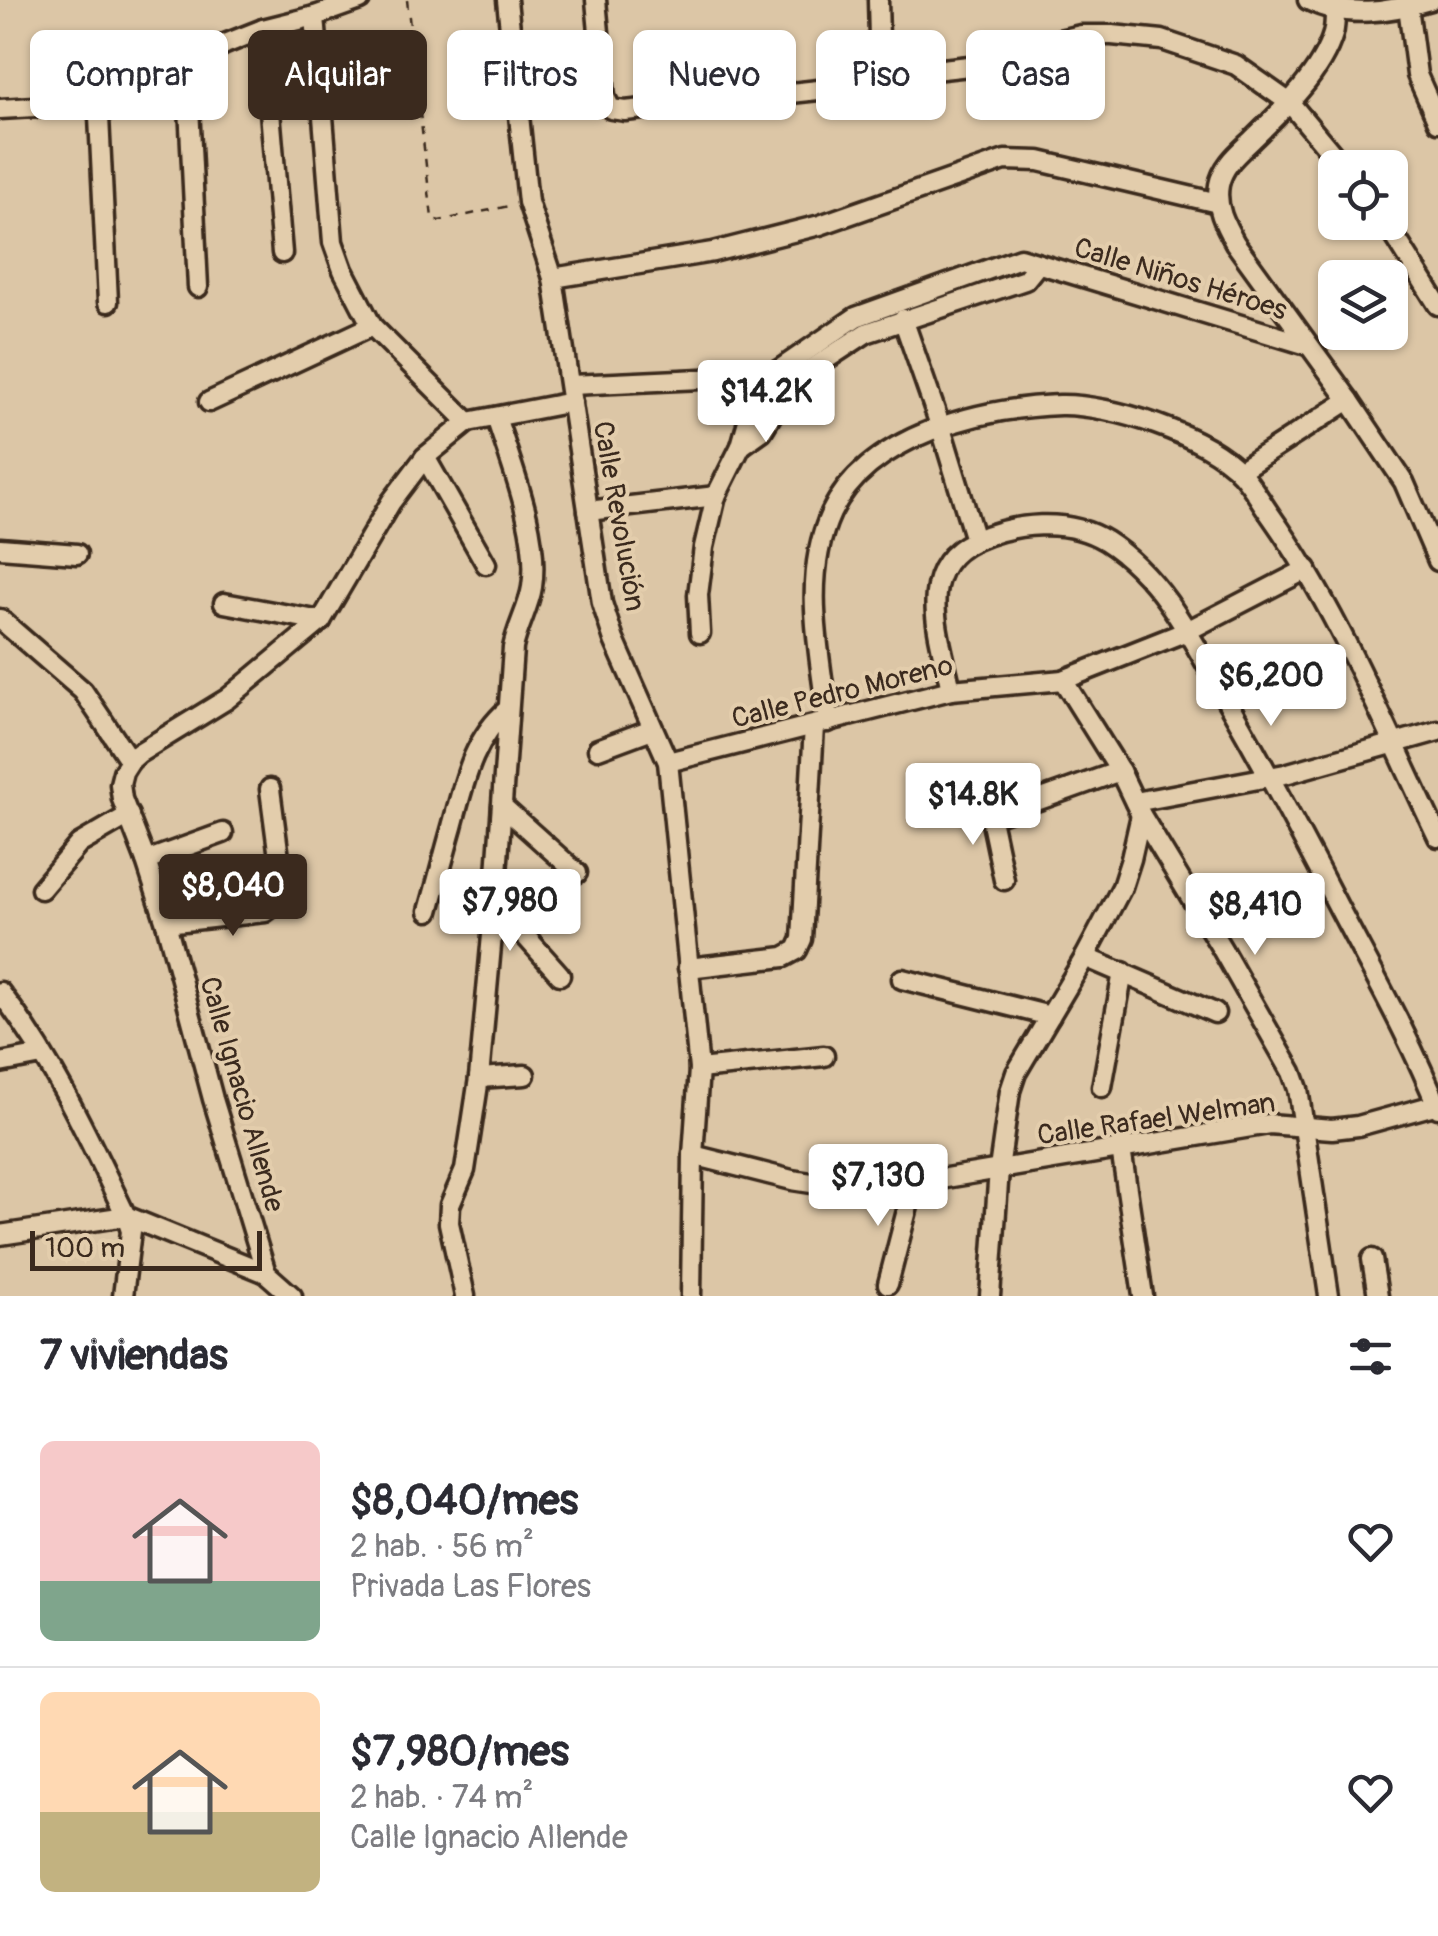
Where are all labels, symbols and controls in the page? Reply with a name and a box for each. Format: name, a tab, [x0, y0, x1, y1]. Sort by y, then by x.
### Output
chip: Comprar	[30, 30, 228, 120]
chip: Alquilar	[248, 30, 427, 120]
chip: Filtros	[447, 30, 613, 120]
chip: Nuevo	[633, 30, 796, 120]
chip: Piso	[816, 30, 946, 120]
chip: Casa	[966, 30, 1105, 120]
map controls	[1318, 150, 1408, 350]
button: locate	[1318, 150, 1408, 240]
street label: Calle Niños Héroes	[1070, 230, 1292, 329]
button: layers	[1318, 260, 1408, 350]
pin: $14.2K	[685, 360, 847, 445]
text: $14.2K	[720, 372, 812, 412]
street label: Calle Revolución	[585, 419, 652, 614]
pin: $6,200	[1190, 644, 1352, 729]
street label: Calle Pedro Moreno	[728, 648, 956, 737]
text: $6,200	[1218, 656, 1324, 696]
pin: $14.8K	[892, 763, 1054, 848]
text: $14.8K	[928, 775, 1018, 815]
pin: $8,040	[152, 854, 314, 939]
text: $8,040	[181, 866, 285, 906]
pin: $7,980	[429, 869, 591, 954]
pin: $8,410	[1174, 873, 1336, 958]
text: $7,980	[462, 881, 558, 921]
text: $8,410	[1208, 885, 1302, 925]
street label: Calle Ignacio Allende	[191, 973, 292, 1216]
street label: Calle Rafael Welman	[1035, 1085, 1277, 1154]
pin: $7,130	[797, 1144, 959, 1229]
text: $7,130	[831, 1156, 925, 1196]
scale bar	[30, 1226, 262, 1270]
text: 100 m	[45, 1231, 125, 1266]
icon: filters	[1343, 1329, 1398, 1384]
text: 7 viviendas	[40, 1330, 228, 1382]
text: $8,040/mes	[350, 1475, 578, 1527]
icon: home	[120, 1481, 240, 1601]
icon: heart	[1343, 1514, 1398, 1569]
text: 2 hab. · 56 m²	[350, 1527, 534, 1567]
text: Privada Las Flores	[350, 1567, 591, 1607]
text: $7,980/mes	[350, 1726, 569, 1778]
icon: home	[120, 1732, 240, 1852]
icon: heart	[1343, 1765, 1398, 1820]
text: 2 hab. · 74 m²	[350, 1778, 533, 1818]
text: Calle Ignacio Allende	[350, 1818, 628, 1858]

